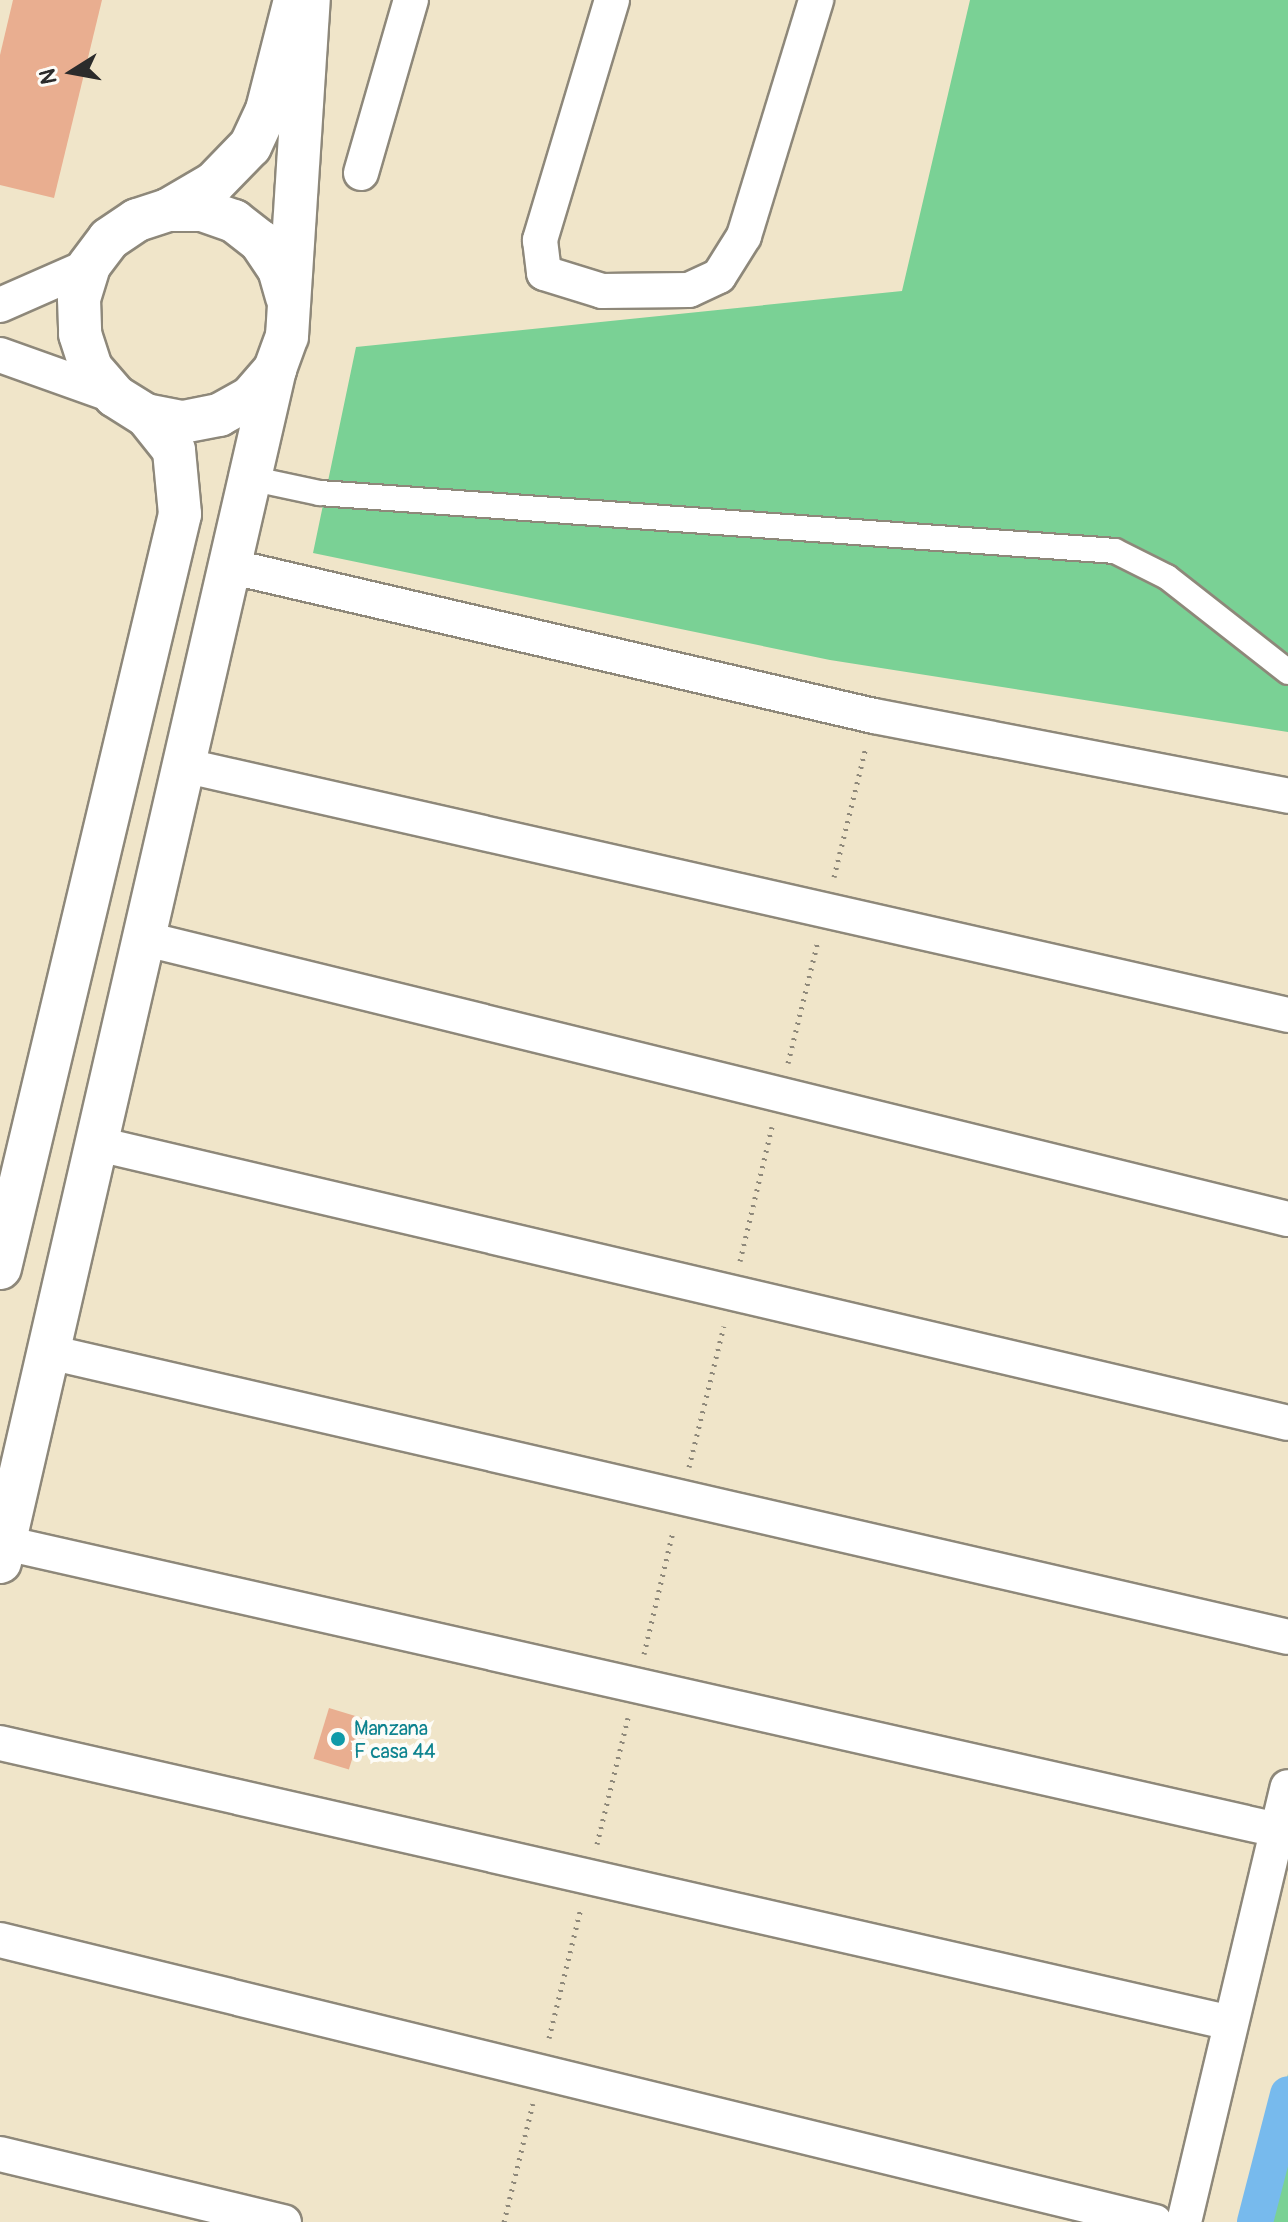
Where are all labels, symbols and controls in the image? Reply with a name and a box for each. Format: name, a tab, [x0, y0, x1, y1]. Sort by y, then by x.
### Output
north arrow	[32, 32, 112, 112]
text: N	[33, 67, 64, 87]
place label: Manzana F casa 44	[354, 1716, 436, 1763]
marker: Manzana F casa 44	[329, 1730, 347, 1748]

